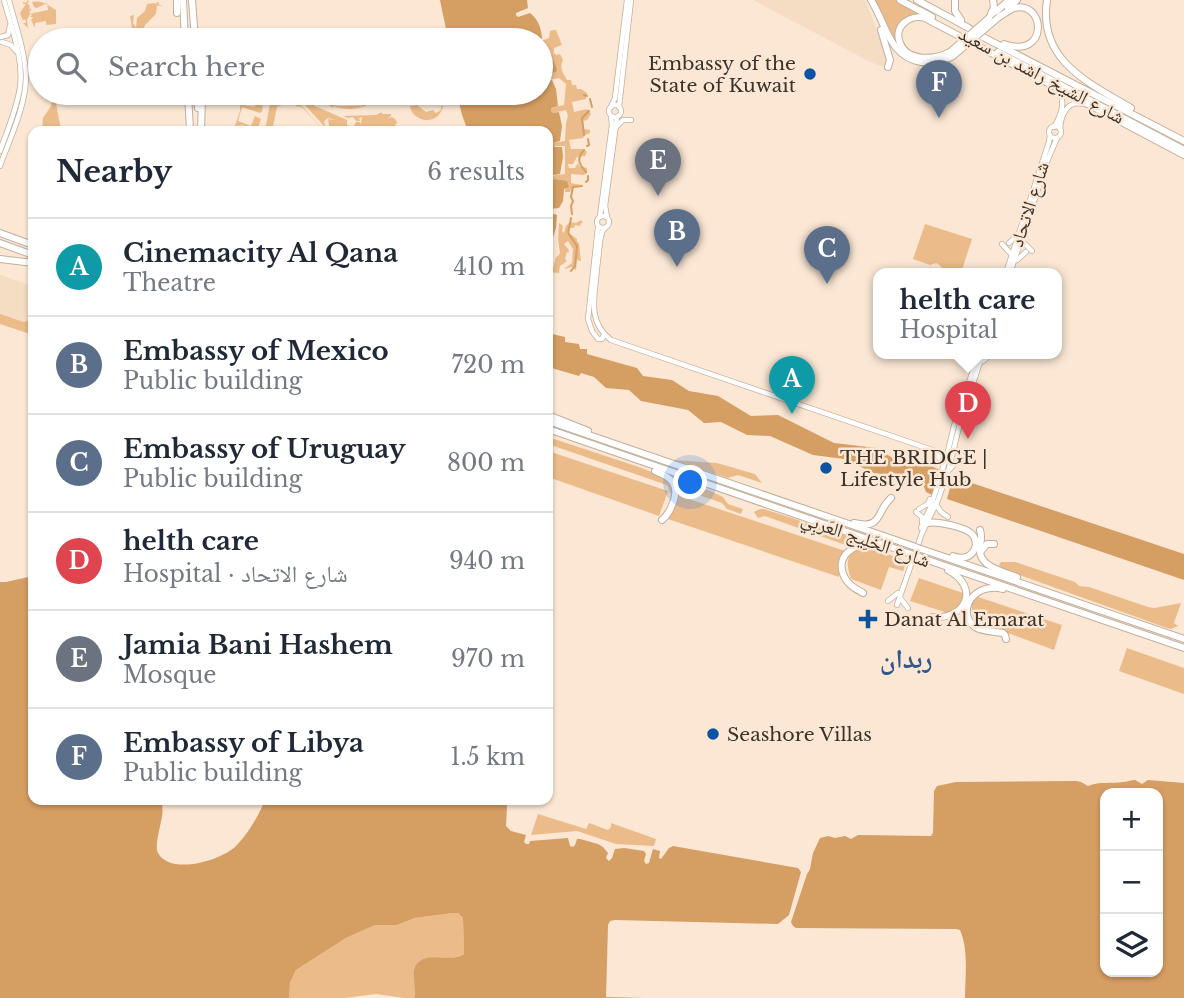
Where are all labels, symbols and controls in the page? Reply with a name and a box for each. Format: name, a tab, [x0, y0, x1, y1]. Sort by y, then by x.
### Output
street label: شارع الشيخ راشد بن سعيد	[954, 22, 1129, 130]
search box	[28, 28, 553, 105]
icon: search	[52, 48, 90, 86]
text: Search here	[108, 51, 265, 83]
place label: Embassy of the State of Kuwait	[648, 52, 797, 97]
pin: F	[916, 60, 962, 118]
marker: Embassy of the State of Kuwait	[802, 66, 818, 82]
pin: E	[635, 138, 681, 196]
text: Nearby	[56, 153, 172, 190]
text: 6 results	[427, 158, 525, 186]
street label: شارع الاتحاد	[1005, 159, 1054, 249]
pin: B	[654, 209, 700, 267]
pin: C	[804, 226, 850, 284]
text: Cinemacity Al Qana	[123, 237, 398, 269]
text: A	[70, 253, 88, 281]
text: 410 m	[454, 253, 525, 281]
popup	[873, 268, 1062, 359]
text: Theatre	[123, 269, 216, 297]
text: helth care	[899, 284, 1036, 316]
text: Hospital	[899, 316, 998, 344]
text: Embassy of Mexico	[123, 335, 389, 367]
text: B	[70, 351, 88, 379]
text: 720 m	[452, 351, 525, 379]
pin: A	[769, 356, 815, 414]
text: Public building	[123, 367, 302, 395]
pin: D	[945, 381, 991, 439]
text: Embassy of Uruguay	[123, 433, 405, 465]
place label: THE BRIDGE | Lifestyle Hub	[840, 446, 987, 491]
text: C	[70, 449, 88, 477]
text: 800 m	[447, 449, 525, 477]
marker: THE BRIDGE | Lifestyle Hub	[818, 460, 834, 476]
text: Public building	[123, 465, 302, 493]
your location	[673, 465, 707, 499]
street label: شارع الخَلِيج العَربِي	[797, 507, 933, 576]
text: helth care	[123, 525, 259, 557]
text: D	[68, 547, 90, 575]
text: 940 m	[449, 547, 525, 575]
text: Hospital · شارع الاتحاد	[123, 560, 348, 588]
place label: Danat Al Emarat	[884, 608, 1045, 631]
marker: Danat Al Emarat	[858, 609, 878, 629]
text: Jamia Bani Hashem	[123, 629, 393, 661]
district label: ربدان	[880, 643, 932, 675]
text: E	[70, 645, 88, 673]
text: 970 m	[451, 645, 525, 673]
text: Mosque	[123, 661, 217, 689]
place label: Seashore Villas	[727, 723, 872, 746]
marker: Seashore Villas	[705, 726, 721, 742]
text: Embassy of Libya	[123, 727, 364, 759]
text: F	[71, 743, 87, 771]
text: 1.5 km	[450, 743, 525, 771]
text: Public building	[123, 759, 302, 787]
map controls	[1100, 788, 1163, 977]
button: +	[1100, 788, 1163, 851]
button: −	[1100, 851, 1163, 914]
button: layers	[1100, 914, 1163, 977]

